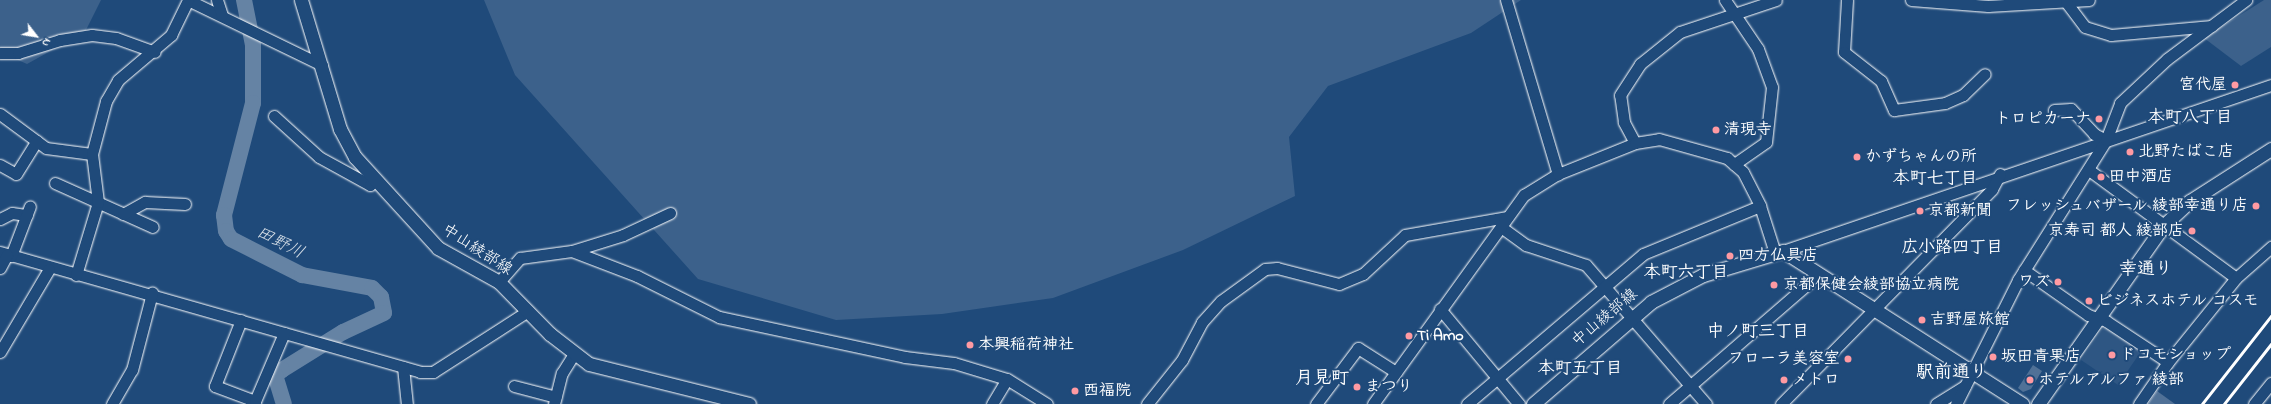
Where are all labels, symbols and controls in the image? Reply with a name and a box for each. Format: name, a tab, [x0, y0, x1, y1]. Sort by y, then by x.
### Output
north arrow	[16, 16, 56, 56]
text: N	[38, 35, 55, 49]
place label: 宮代屋	[2179, 75, 2227, 95]
marker: 宮代屋	[2230, 80, 2240, 90]
district label: 本町八丁目	[2148, 108, 2232, 128]
place label: トロピカーナ	[1995, 109, 2091, 129]
marker: トロピカーナ	[2094, 114, 2104, 124]
place label: 清現寺	[1724, 120, 1772, 140]
marker: 清現寺	[1711, 125, 1721, 135]
place label: 北野たばこ店	[2138, 142, 2234, 162]
place label: かずちゃんの所	[1865, 147, 1977, 167]
marker: 北野たばこ店	[2125, 147, 2135, 157]
marker: かずちゃんの所	[1852, 152, 1862, 162]
place label: 田中酒店	[2109, 167, 2173, 187]
district label: 本町七丁目	[1893, 169, 1977, 189]
marker: 田中酒店	[2096, 172, 2106, 182]
place label: フレッシュバザール 綾部幸通り店	[2004, 196, 2248, 216]
place label: 京都新聞	[1928, 201, 1992, 221]
marker: フレッシュバザール 綾部幸通り店	[2251, 201, 2261, 211]
marker: 京都新聞	[1915, 206, 1925, 216]
street label: 中山綾部線	[438, 220, 516, 280]
place label: 京寿司 都人 綾部店	[2048, 221, 2184, 241]
water label: 田野川	[253, 222, 307, 264]
marker: 京寿司 都人 綾部店	[2187, 226, 2197, 236]
district label: 広小路四丁目	[1901, 238, 2003, 258]
place label: 四方仏具店	[1738, 246, 1818, 266]
marker: 四方仏具店	[1725, 251, 1735, 261]
district label: 幸通り	[2119, 259, 2173, 281]
district label: 本町六丁目	[1644, 263, 1728, 283]
place label: ワズ	[2018, 272, 2050, 292]
place label: 京都保健会綾部協立病院	[1783, 275, 1959, 295]
marker: ワズ	[2053, 277, 2063, 287]
marker: 京都保健会綾部協立病院	[1768, 279, 1780, 291]
street label: 中山綾部線	[1568, 285, 1642, 351]
place label: ビジネスホテル コスモ	[2097, 291, 2261, 311]
marker: ビジネスホテル コスモ	[2084, 296, 2094, 306]
place label: 吉野屋旅館	[1930, 310, 2010, 330]
marker: 吉野屋旅館	[1917, 315, 1927, 325]
district label: 中ノ町三丁目	[1707, 322, 1809, 342]
place label: Ti Amo	[1417, 326, 1464, 346]
marker: Ti Amo	[1404, 331, 1414, 341]
place label: 本興稲荷神社	[978, 335, 1074, 355]
marker: 本興稲荷神社	[965, 340, 975, 350]
place label: ドコモショップ	[2120, 345, 2232, 365]
place label: 坂田青果店	[2001, 347, 2081, 367]
place label: フローラ美容室	[1728, 349, 1840, 369]
marker: ドコモショップ	[2107, 350, 2117, 360]
marker: 坂田青果店	[1988, 352, 1998, 362]
marker: フローラ美容室	[1843, 354, 1853, 364]
district label: 本町五丁目	[1538, 359, 1622, 379]
district label: 駅前通り	[1916, 362, 1988, 384]
district label: 月見町	[1295, 368, 1349, 390]
place label: メトロ	[1792, 370, 1840, 390]
place label: ホテルアルファ 綾部	[2038, 370, 2186, 390]
marker: メトロ	[1779, 375, 1789, 385]
marker: ホテルアルファ 綾部	[2025, 375, 2035, 385]
place label: まつり	[1365, 377, 1413, 397]
place label: 西福院	[1083, 381, 1131, 401]
marker: まつり	[1352, 382, 1362, 392]
marker: 西福院	[1070, 386, 1080, 396]

